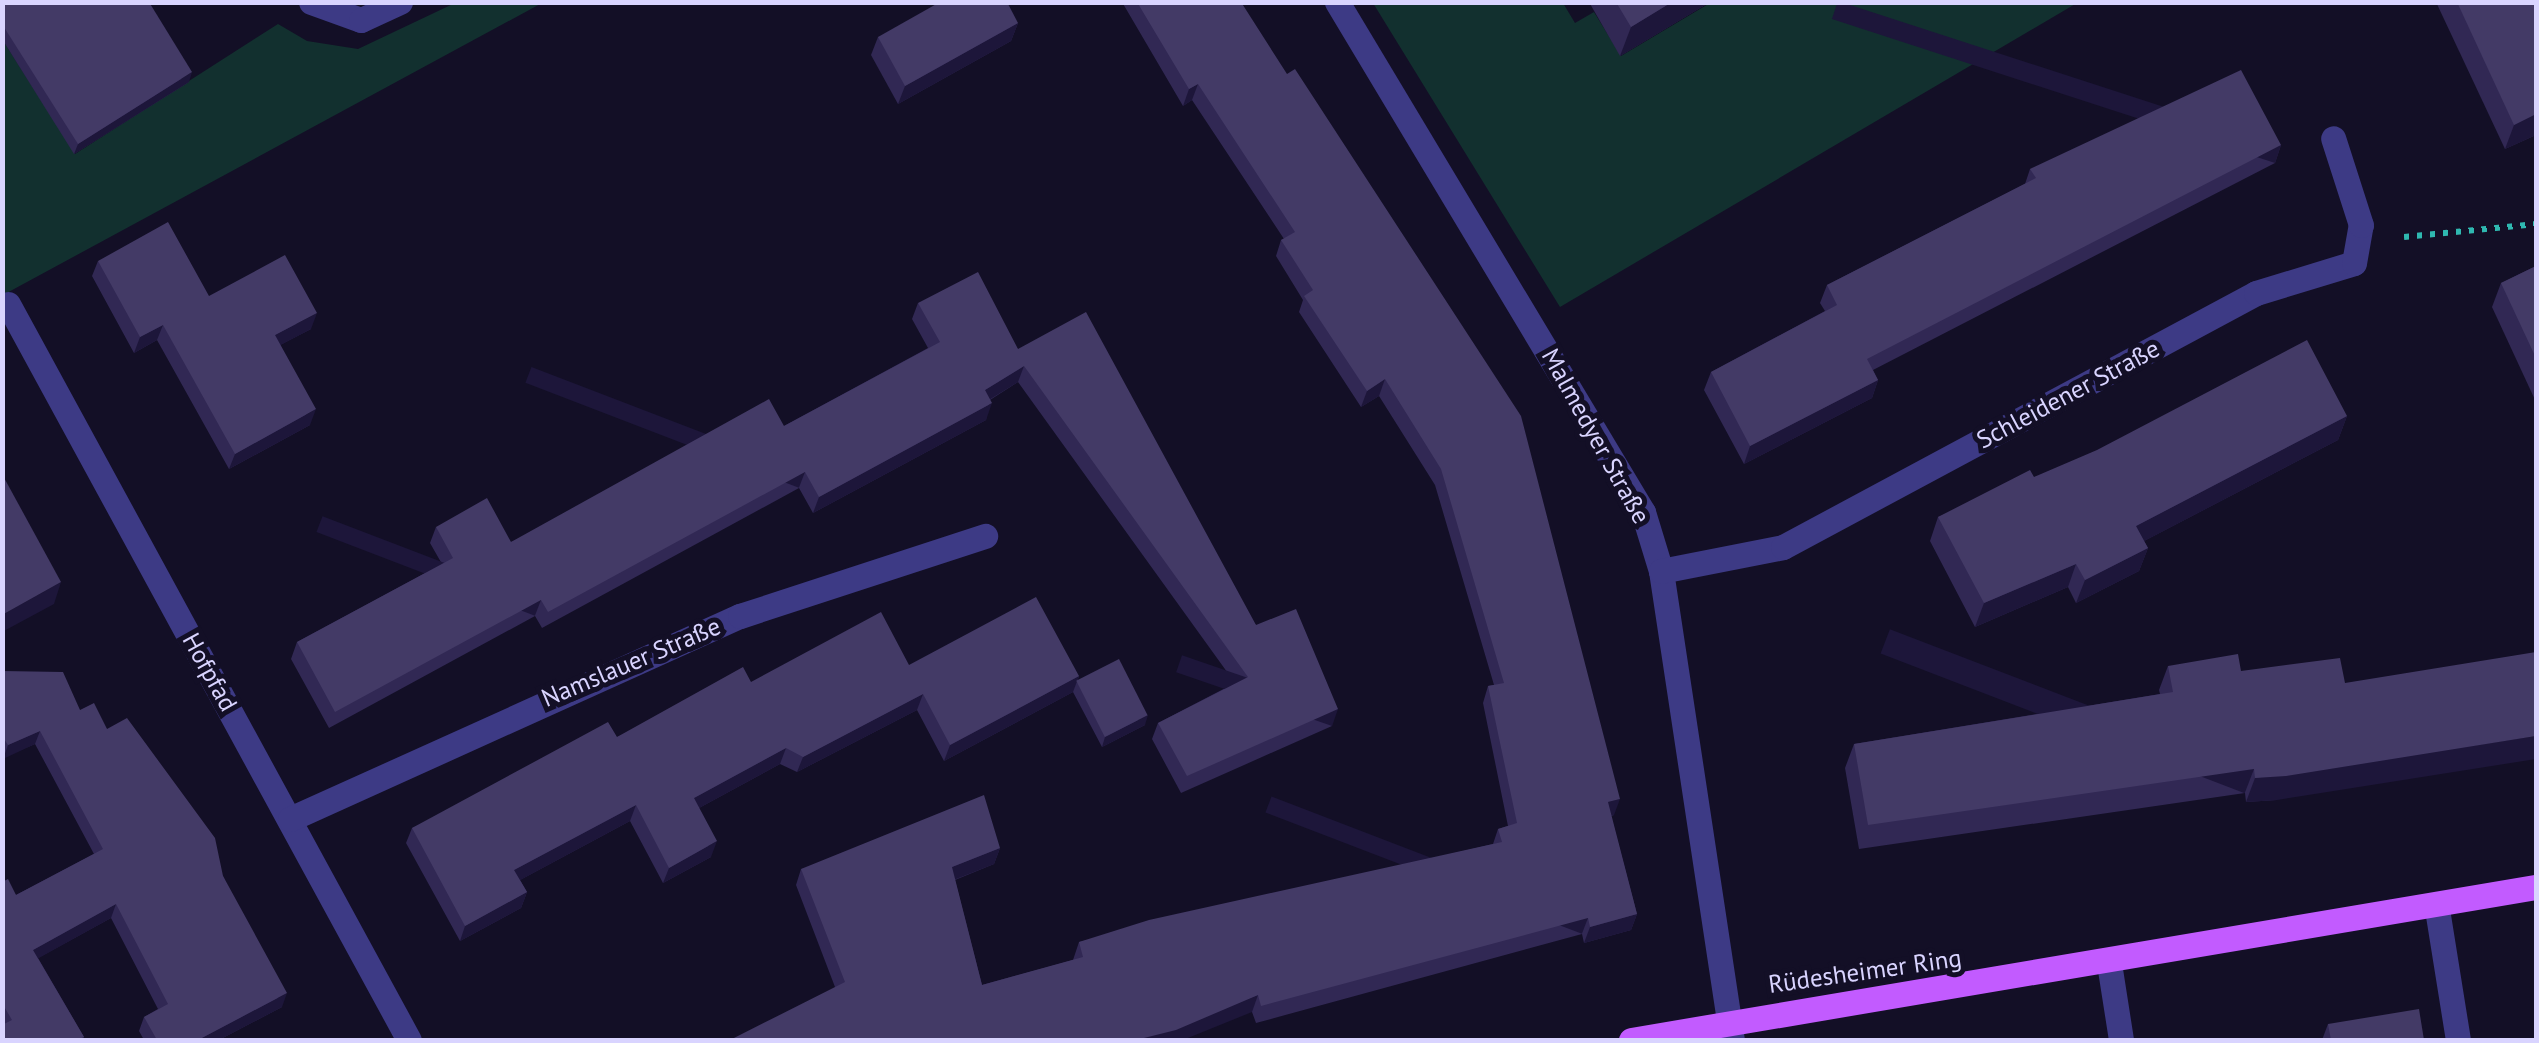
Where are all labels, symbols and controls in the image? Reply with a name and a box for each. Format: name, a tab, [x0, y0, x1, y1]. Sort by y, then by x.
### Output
street label: Schleidener Straße	[1971, 333, 2165, 455]
street label: Malmedyer Straße	[1536, 343, 1656, 529]
street label: Namslauer Straße	[537, 611, 725, 713]
street label: Hofpfad	[176, 628, 244, 716]
street label: Rüdesheimer Ring	[1767, 943, 1963, 999]

